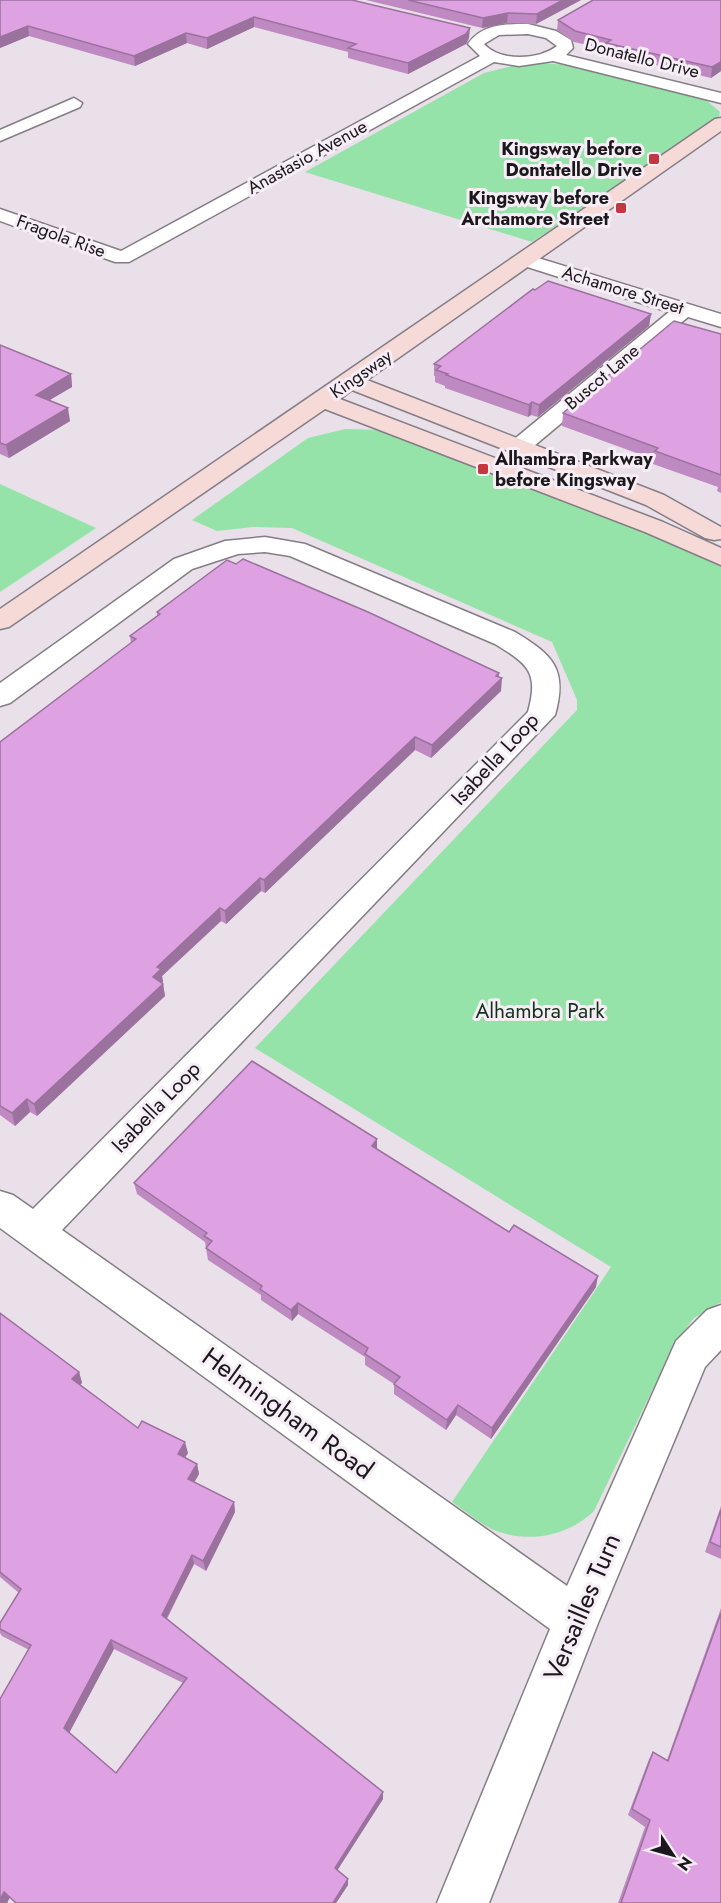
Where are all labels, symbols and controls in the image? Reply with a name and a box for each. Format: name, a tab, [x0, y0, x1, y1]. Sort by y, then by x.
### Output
street label: Donatello Drive	[582, 31, 702, 85]
street label: Anastasio Avenue	[242, 113, 372, 201]
place label: Kingsway before Dontatello Drive	[501, 136, 642, 183]
marker: Kingsway before Dontatello Drive	[647, 152, 661, 166]
place label: Kingsway before Archamore Street	[460, 185, 609, 232]
marker: Kingsway before Archamore Street	[614, 201, 628, 215]
street label: Fragola Rise	[13, 208, 109, 264]
street label: Achamore Street	[559, 259, 688, 321]
street label: Buscot Lane	[559, 338, 645, 416]
street label: Kingsway	[325, 343, 397, 405]
place label: Alhambra Parkway before Kingsway	[494, 446, 653, 493]
marker: Alhambra Parkway before Kingsway	[476, 462, 490, 476]
street label: Isabella Loop	[444, 706, 546, 812]
park label: Alhambra Park	[475, 996, 605, 1026]
street label: Isabella Loop	[105, 1055, 207, 1159]
street label: Helmingham Road	[194, 1338, 382, 1488]
street label: Versailles Turn	[534, 1527, 630, 1687]
north arrow	[643, 1825, 703, 1885]
text: N	[672, 1852, 698, 1875]

